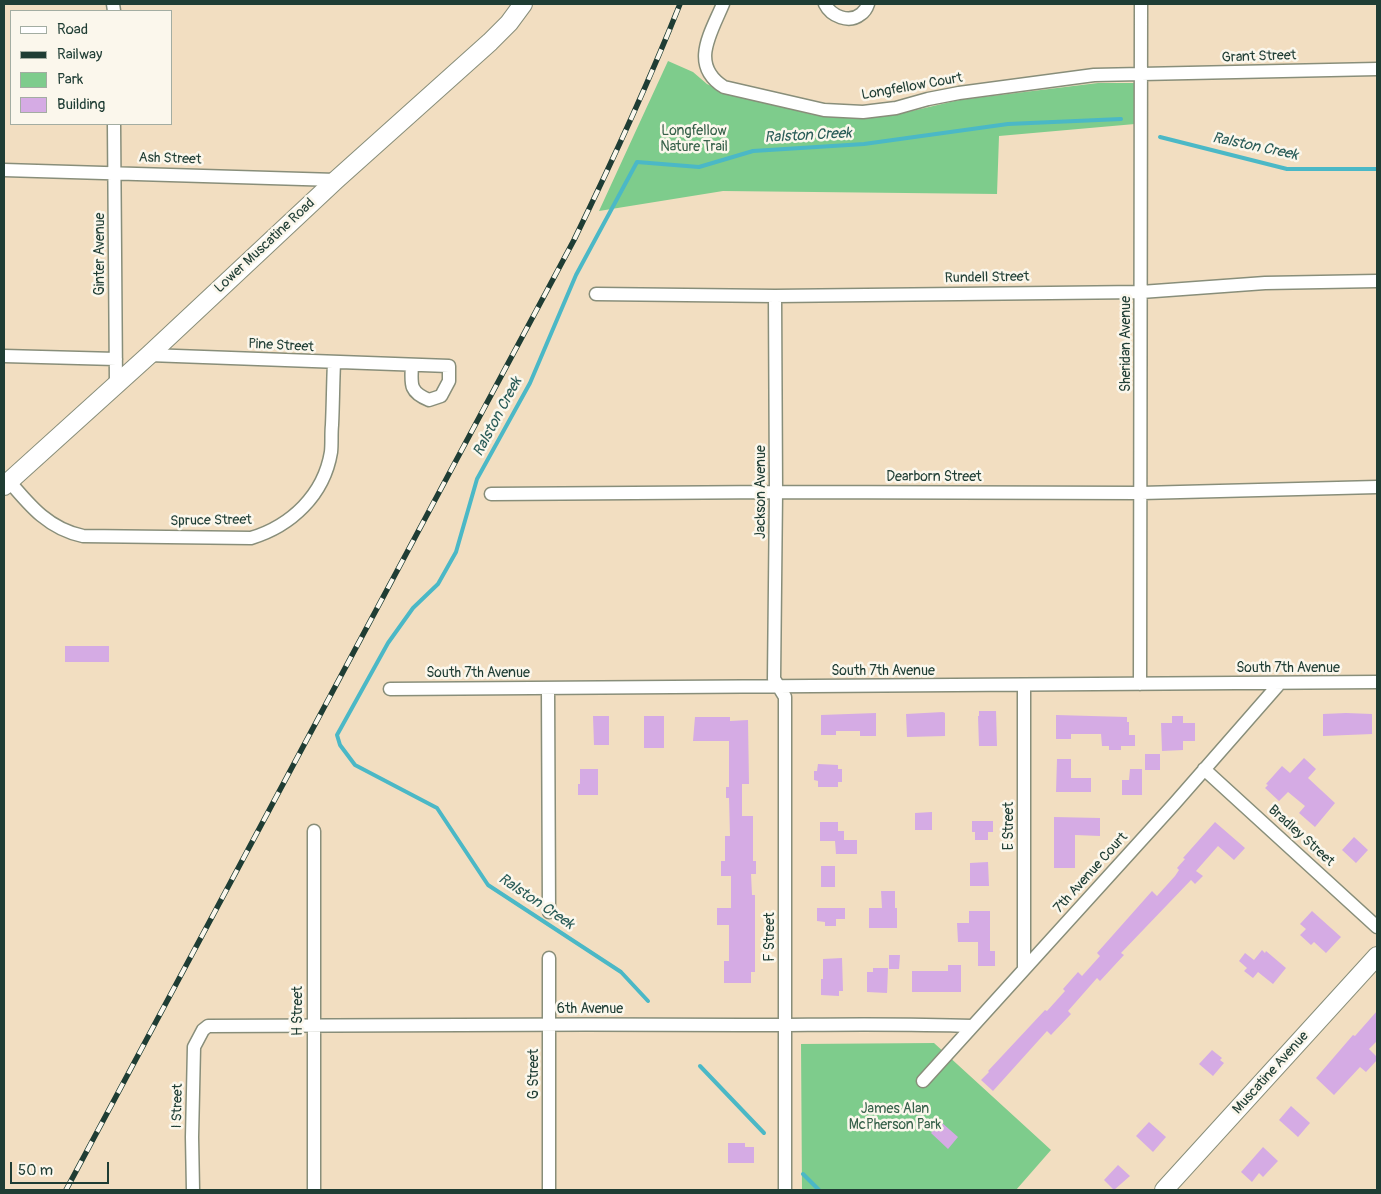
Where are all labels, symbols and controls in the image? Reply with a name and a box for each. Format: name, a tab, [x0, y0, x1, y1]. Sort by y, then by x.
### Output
legend	[10, 10, 172, 125]
text: Road	[57, 20, 88, 39]
text: Railway	[57, 45, 102, 64]
street label: Grant Street	[1221, 47, 1297, 67]
text: Park	[57, 70, 83, 89]
street label: Longfellow Court	[860, 70, 964, 104]
text: Building	[57, 95, 105, 114]
park label: Longfellow Nature Trail	[660, 123, 728, 156]
water label: Ralston Creek	[764, 125, 852, 147]
water label: Ralston Creek	[1211, 129, 1299, 165]
street label: Ash Street	[138, 150, 202, 168]
street label: Lower Muscatine Road	[211, 195, 319, 297]
street label: Ginter Avenue	[92, 212, 108, 296]
street label: Rundell Street	[945, 269, 1029, 287]
street label: Sheridan Avenue	[1118, 296, 1134, 392]
street label: Pine Street	[248, 336, 314, 356]
water label: Ralston Creek	[470, 374, 526, 460]
street label: Jackson Avenue	[753, 445, 769, 539]
street label: Dearborn Street	[886, 469, 982, 485]
street label: Spruce Street	[170, 512, 252, 530]
street label: South 7th Avenue	[1236, 660, 1340, 676]
street label: South 7th Avenue	[831, 663, 935, 679]
street label: South 7th Avenue	[426, 665, 530, 681]
street label: E Street	[1001, 802, 1017, 850]
street label: Bradley Street	[1264, 802, 1338, 870]
street label: 7th Avenue Court	[1050, 829, 1132, 917]
water label: Ralston Creek	[495, 870, 577, 934]
street label: F Street	[762, 912, 778, 962]
street label: H Street	[290, 986, 306, 1036]
street label: 6th Avenue	[557, 1001, 623, 1017]
street label: Muscatine Avenue	[1229, 1028, 1313, 1118]
street label: G Street	[526, 1049, 542, 1099]
street label: I Street	[169, 1083, 187, 1129]
park label: James Alan McPherson Park	[849, 1101, 941, 1134]
scale bar	[12, 1152, 111, 1184]
text: 50 m	[18, 1161, 53, 1180]

